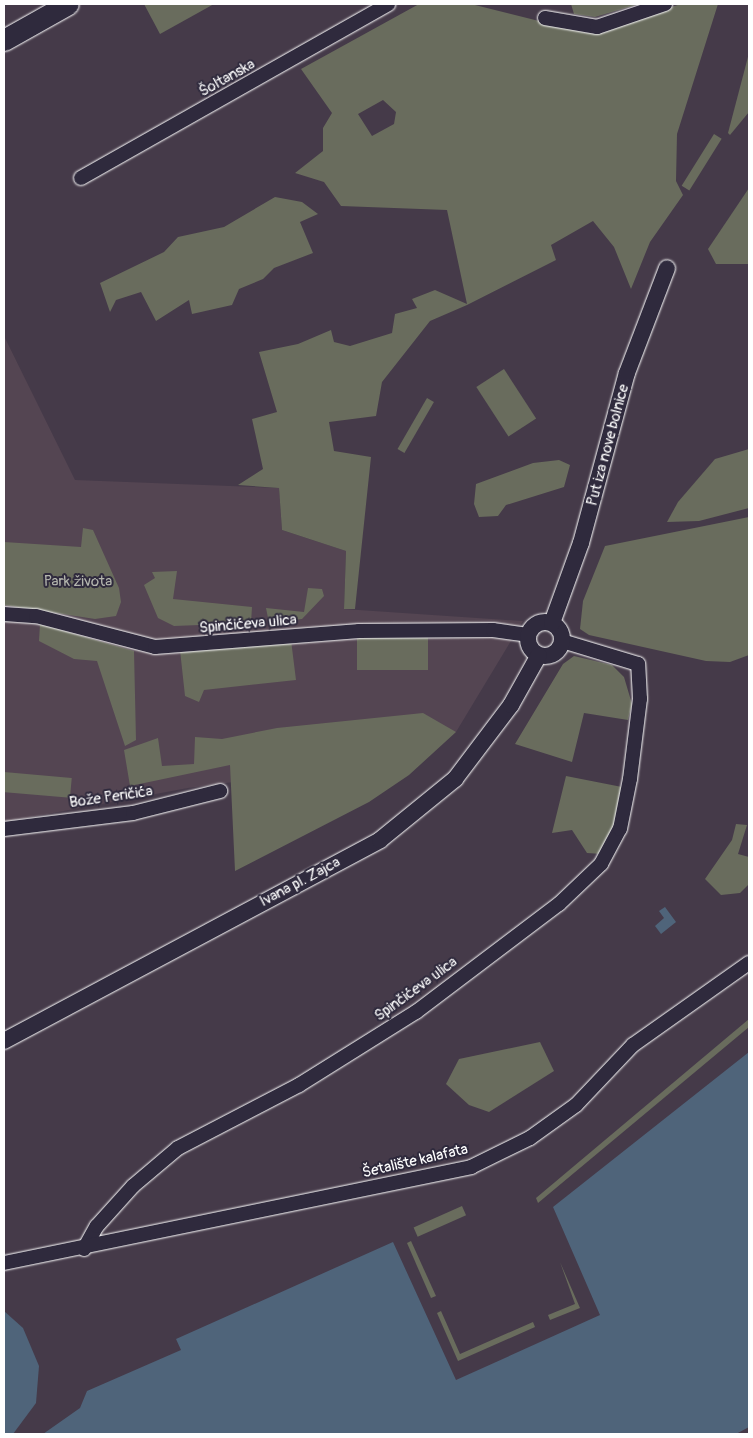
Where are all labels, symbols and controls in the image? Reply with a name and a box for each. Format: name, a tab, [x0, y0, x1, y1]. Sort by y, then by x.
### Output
street label: Šoltanska	[196, 55, 258, 101]
street label: Put iza nove bolnice	[583, 382, 633, 508]
park label: Park života	[44, 573, 112, 591]
street label: Spinčićeva ulica	[199, 611, 297, 637]
street label: Bože Peričića	[68, 782, 154, 812]
street label: Ivana pl. Zajca	[257, 853, 343, 911]
street label: Spinčićeva ulica	[371, 953, 461, 1025]
street label: Šetalište kalafata	[360, 1140, 470, 1182]

